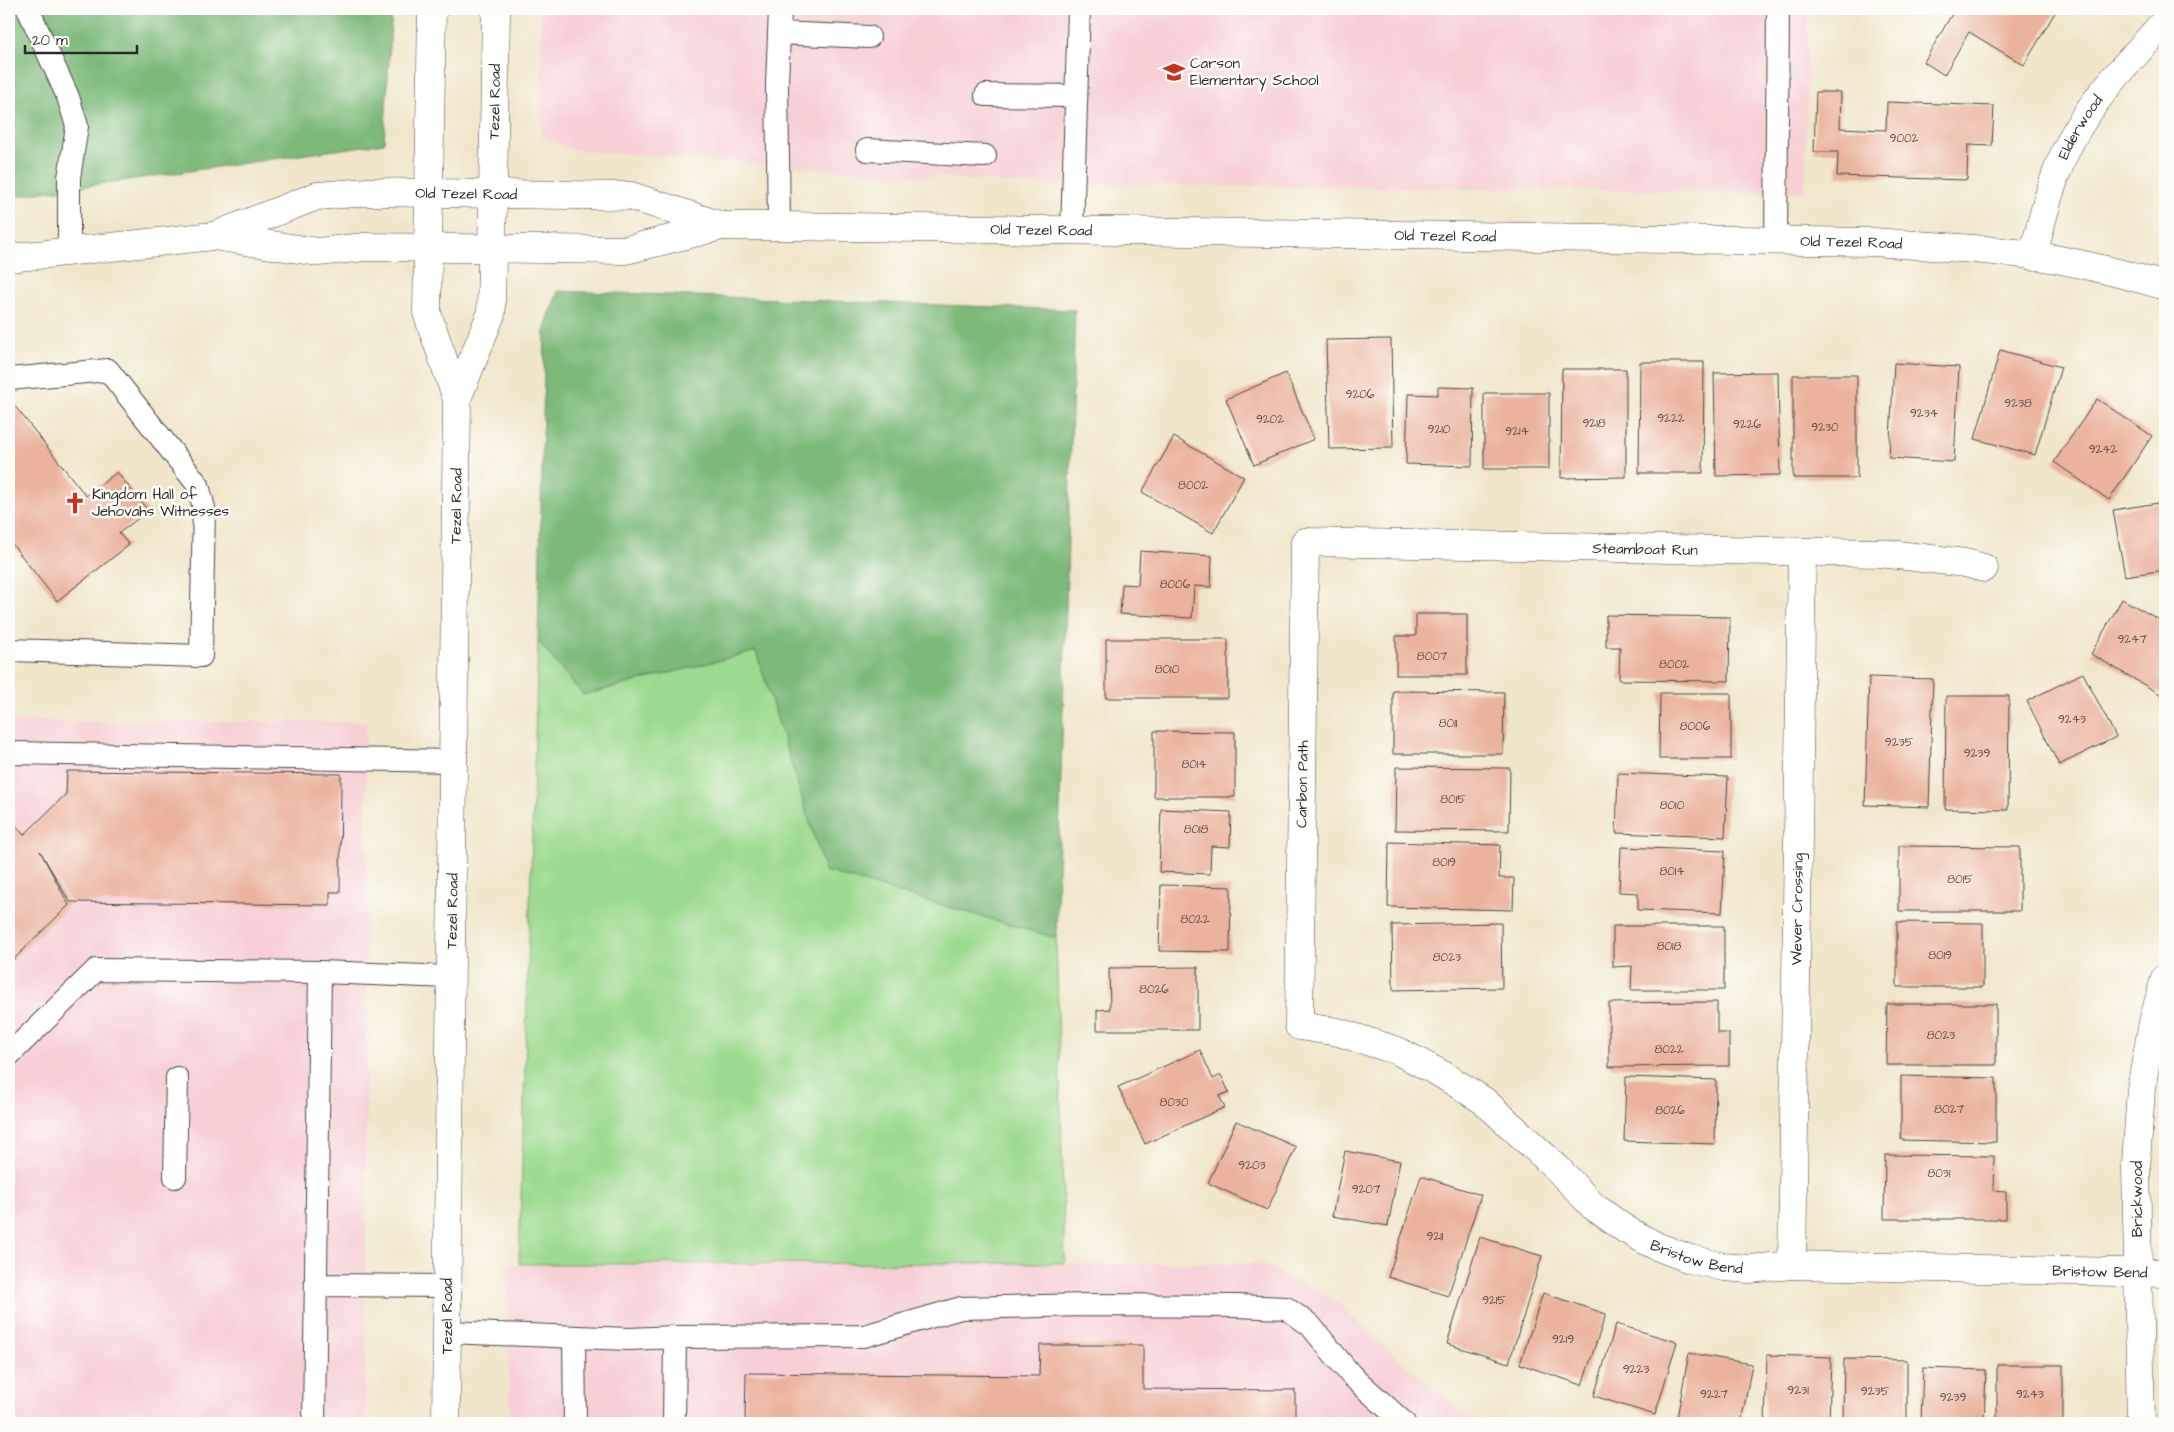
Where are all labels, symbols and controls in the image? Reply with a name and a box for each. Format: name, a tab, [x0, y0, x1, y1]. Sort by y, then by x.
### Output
scale bar	[25, 22, 138, 54]
text: 20 m	[32, 30, 68, 51]
place label: Carson Elementary School	[1190, 53, 1319, 92]
school or university icon: Carson Elementary School	[1161, 59, 1187, 85]
street label: Tezel Road	[484, 63, 506, 140]
street label: Elderwood	[2053, 91, 2108, 163]
house number: 9002	[1890, 130, 1919, 147]
street label: Old Tezel Road	[415, 183, 518, 205]
street label: Old Tezel Road	[990, 219, 1093, 242]
street label: Old Tezel Road	[1394, 225, 1497, 248]
street label: Old Tezel Road	[1800, 231, 1903, 255]
house number: 9206	[1346, 386, 1375, 403]
house number: 9238	[2004, 395, 2032, 412]
house number: 9234	[1910, 405, 1938, 422]
house number: 9222	[1657, 410, 1685, 427]
house number: 9202	[1256, 411, 1284, 428]
house number: 9218	[1582, 415, 1606, 432]
house number: 9226	[1733, 416, 1762, 433]
house number: 9230	[1811, 419, 1839, 436]
house number: 9210	[1428, 421, 1451, 438]
house number: 9214	[1505, 423, 1529, 440]
house number: 9242	[2089, 441, 2118, 458]
street label: Tezel Road	[445, 468, 468, 544]
house number: 8002	[1178, 477, 1208, 494]
place label: Kingdom Hall of Jehovahs Witnesses	[92, 484, 230, 522]
church icon: Kingdom Hall of Jehovahs Witnesses	[62, 490, 88, 516]
street label: Steamboat Run	[1592, 538, 1698, 561]
house number: 8006	[1160, 576, 1191, 593]
house number: 9247	[2117, 631, 2147, 648]
house number: 8007	[1417, 648, 1448, 665]
house number: 8002	[1659, 656, 1689, 673]
house number: 8010	[1155, 661, 1180, 678]
house number: 9243	[2058, 711, 2086, 728]
house number: 8011	[1439, 715, 1458, 732]
house number: 8006	[1680, 718, 1711, 735]
house number: 9235	[1885, 734, 1914, 751]
street label: Carbon Path	[1291, 739, 1314, 828]
house number: 9239	[1964, 745, 1990, 762]
house number: 8014	[1181, 756, 1207, 773]
house number: 8015	[1440, 791, 1466, 808]
house number: 8010	[1660, 797, 1685, 814]
house number: 8018	[1184, 821, 1209, 838]
street label: Wever Crossing	[1786, 852, 1810, 965]
house number: 8019	[1432, 854, 1456, 871]
house number: 8014	[1659, 863, 1685, 880]
house number: 8015	[1947, 871, 1973, 888]
street label: Tezel Road	[441, 873, 464, 949]
house number: 8022	[1180, 911, 1210, 928]
house number: 8018	[1657, 938, 1682, 955]
house number: 8019	[1928, 947, 1952, 964]
house number: 8023	[1433, 949, 1461, 966]
house number: 8026	[1139, 981, 1169, 998]
house number: 8023	[1927, 1027, 1955, 1044]
house number: 8022	[1654, 1041, 1684, 1058]
house number: 8030	[1159, 1094, 1189, 1111]
house number: 8027	[1934, 1101, 1964, 1118]
house number: 8026	[1655, 1102, 1685, 1119]
house number: 9203	[1238, 1157, 1266, 1174]
street label: Brickwood	[2127, 1160, 2148, 1237]
house number: 8031	[1928, 1165, 1951, 1182]
house number: 9207	[1352, 1181, 1381, 1198]
house number: 9211	[1427, 1228, 1444, 1245]
street label: Bristow Bend	[1647, 1235, 1744, 1279]
street label: Bristow Bend	[2052, 1261, 2148, 1284]
street label: Tezel Road	[437, 1278, 458, 1354]
house number: 9215	[1482, 1292, 1506, 1309]
house number: 9219	[1552, 1331, 1574, 1348]
house number: 9223	[1623, 1361, 1649, 1378]
house number: 9231	[1787, 1382, 1809, 1399]
house number: 9235	[1861, 1383, 1890, 1400]
house number: 9227	[1700, 1386, 1729, 1403]
house number: 9243	[2016, 1386, 2044, 1403]
house number: 9239	[1940, 1389, 1966, 1406]

